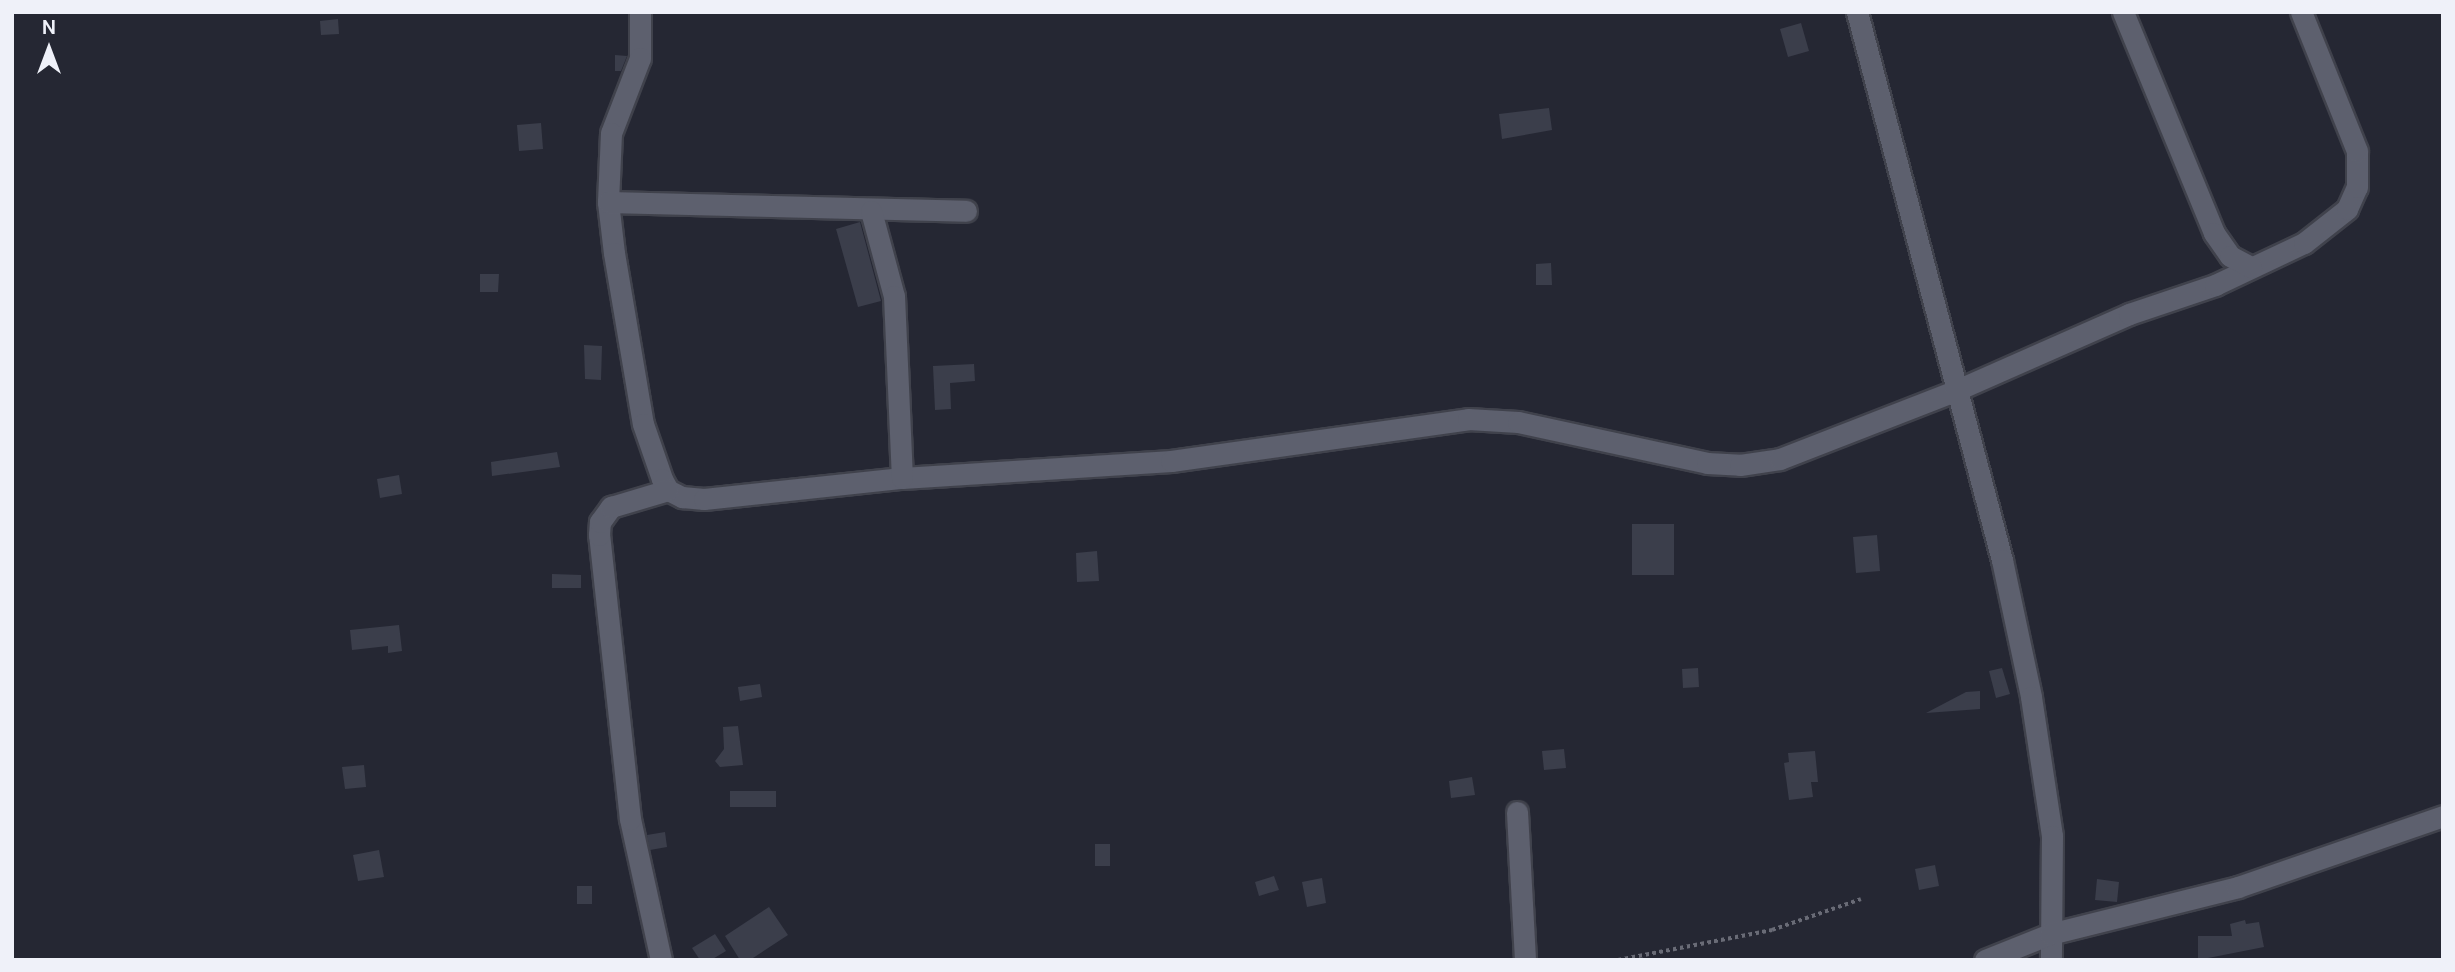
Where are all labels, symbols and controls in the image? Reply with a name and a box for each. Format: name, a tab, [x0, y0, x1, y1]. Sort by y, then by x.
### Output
north arrow	[14, 14, 84, 84]
text: N	[42, 15, 56, 40]

